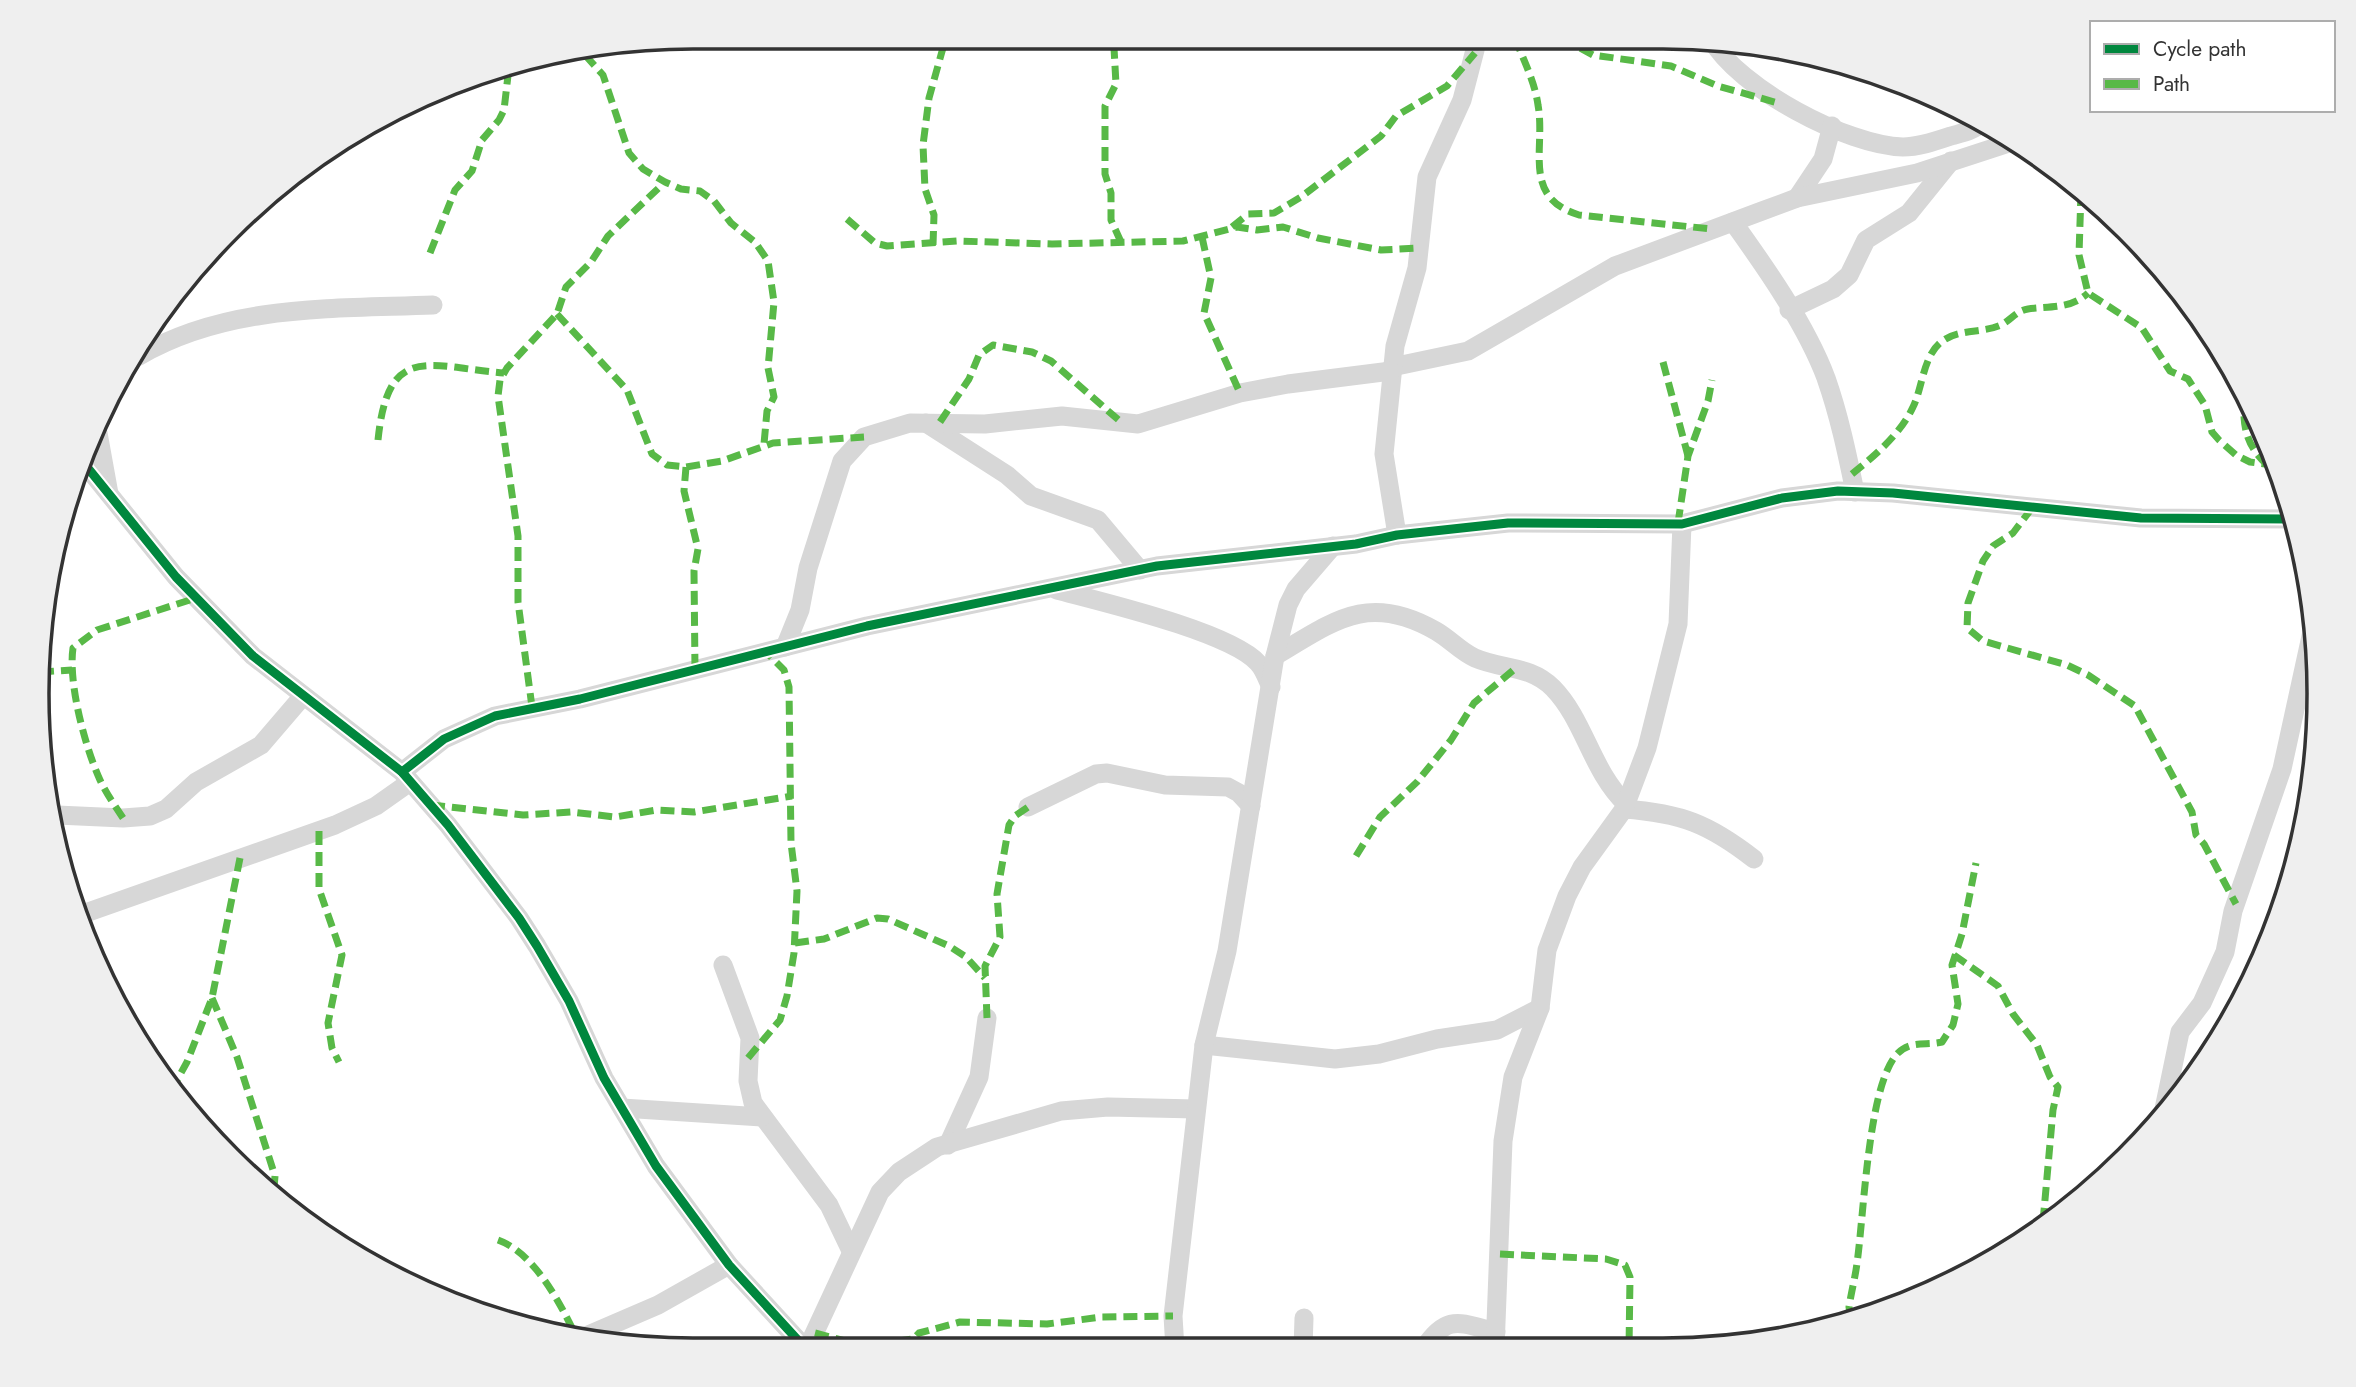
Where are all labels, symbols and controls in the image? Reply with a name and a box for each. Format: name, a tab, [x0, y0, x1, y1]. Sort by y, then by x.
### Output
legend	[2090, 21, 2335, 112]
text: Cycle path	[2153, 34, 2246, 64]
text: Path	[2153, 69, 2190, 99]

